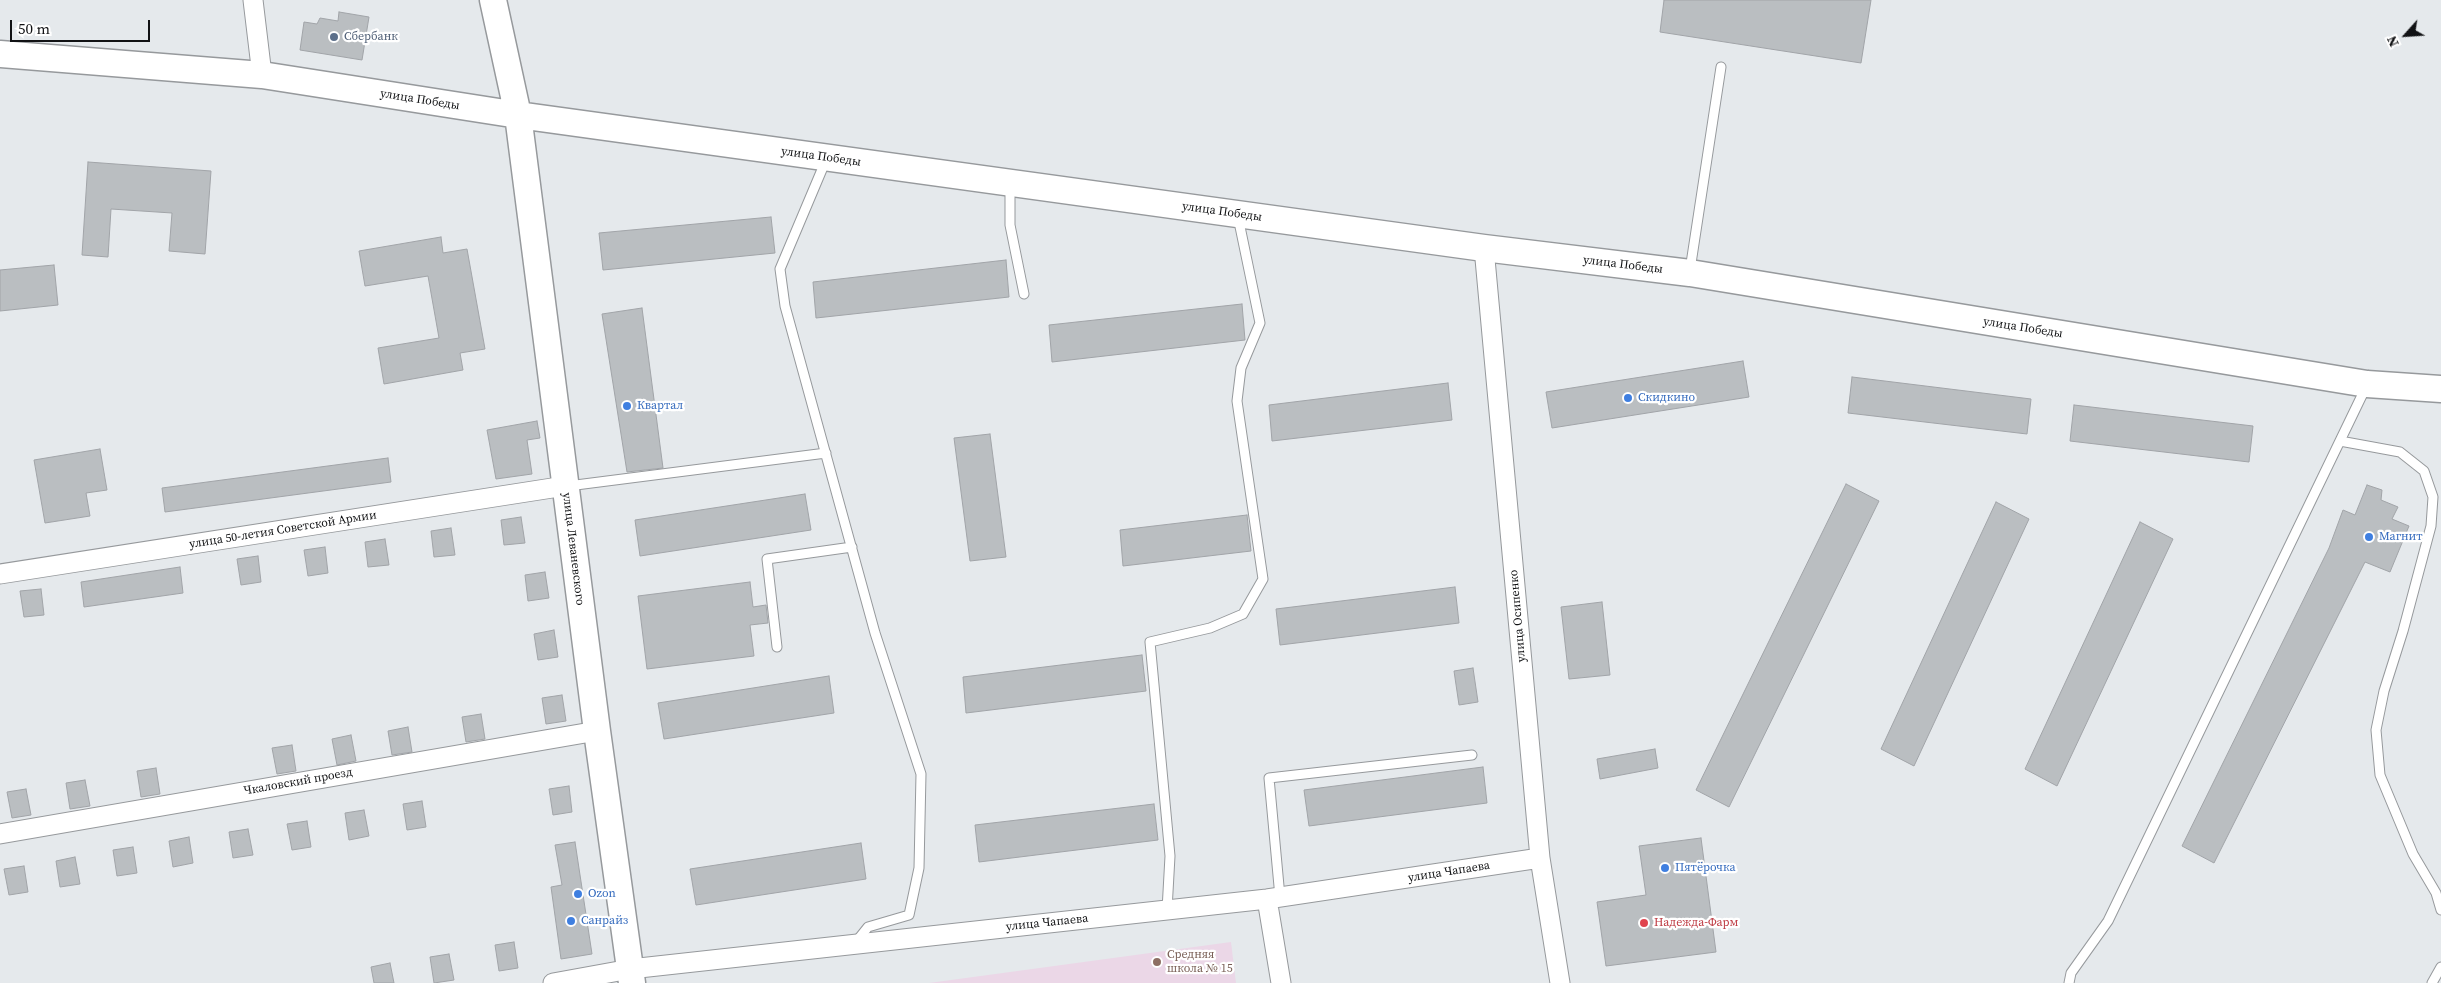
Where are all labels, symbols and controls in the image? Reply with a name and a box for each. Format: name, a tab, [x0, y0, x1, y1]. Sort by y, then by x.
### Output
scale bar	[12, 10, 152, 42]
north arrow	[2381, 10, 2431, 60]
text: 50 m	[18, 18, 50, 39]
place label: Сбербанк	[344, 30, 398, 44]
marker: Сбербанк	[328, 31, 340, 43]
text: N	[2381, 33, 2404, 51]
street label: улица Победы	[379, 87, 461, 113]
street label: улица Победы	[780, 144, 862, 170]
street label: улица Победы	[1181, 199, 1263, 225]
street label: улица Победы	[1582, 253, 1664, 277]
street label: улица Победы	[1982, 315, 2064, 341]
place label: Скидкино	[1638, 391, 1695, 405]
marker: Скидкино	[1622, 392, 1634, 404]
place label: Квартал	[637, 399, 683, 413]
marker: Квартал	[621, 400, 633, 412]
street label: улица Леваневского	[559, 492, 587, 606]
street label: улица 50-летия Советской Армии	[188, 508, 378, 552]
place label: Магнит	[2379, 530, 2423, 544]
marker: Магнит	[2363, 531, 2375, 543]
street label: улица Осипенко	[1507, 569, 1529, 663]
street label: Чкаловский проезд	[242, 765, 354, 799]
street label: улица Чапаева	[1407, 858, 1491, 886]
place label: Пятёрочка	[1675, 861, 1736, 875]
marker: Пятёрочка	[1659, 862, 1671, 874]
place label: Ozon	[588, 887, 616, 901]
marker: Ozon	[572, 888, 584, 900]
street label: улица Чапаева	[1005, 912, 1089, 934]
place label: Санрайз	[581, 914, 628, 928]
marker: Санрайз	[565, 915, 577, 927]
place label: Надежда-Фарм	[1654, 916, 1738, 930]
marker: Надежда-Фарм	[1638, 917, 1650, 929]
place label: Средняя школа № 15	[1167, 948, 1233, 976]
marker: Средняя школа № 15	[1151, 956, 1163, 968]

